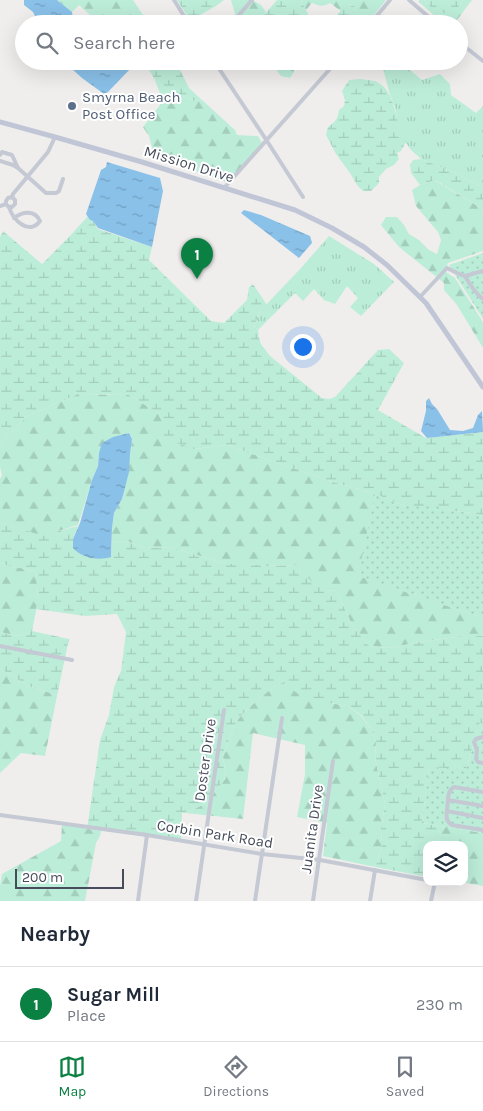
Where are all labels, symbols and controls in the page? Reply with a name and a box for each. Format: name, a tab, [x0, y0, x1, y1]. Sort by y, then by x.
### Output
search box	[15, 15, 468, 70]
icon: search	[33, 29, 61, 57]
text: Search here	[73, 32, 175, 54]
place label: Smyrna Beach Post Office	[82, 88, 180, 123]
marker: Smyrna Beach Post Office	[66, 100, 78, 112]
street label: Mission Drive	[142, 142, 236, 186]
pin: 1	[181, 238, 213, 279]
your location	[290, 334, 316, 360]
street label: Doster Drive	[190, 717, 220, 803]
street label: Juanita Drive	[297, 783, 327, 875]
street label: Corbin Park Road	[156, 816, 274, 852]
map controls	[423, 841, 468, 886]
button: layers	[423, 841, 468, 886]
scale bar	[15, 866, 124, 889]
text: 200 m	[22, 869, 63, 886]
text: Nearby	[20, 922, 90, 946]
text: Sugar Mill	[67, 984, 160, 1006]
text: 1	[33, 995, 39, 1014]
text: 230 m	[416, 995, 463, 1014]
text: Place	[67, 1006, 106, 1025]
tab: Map	[58, 1053, 86, 1100]
tab: Directions	[203, 1053, 269, 1100]
tab: Saved	[386, 1053, 425, 1100]

